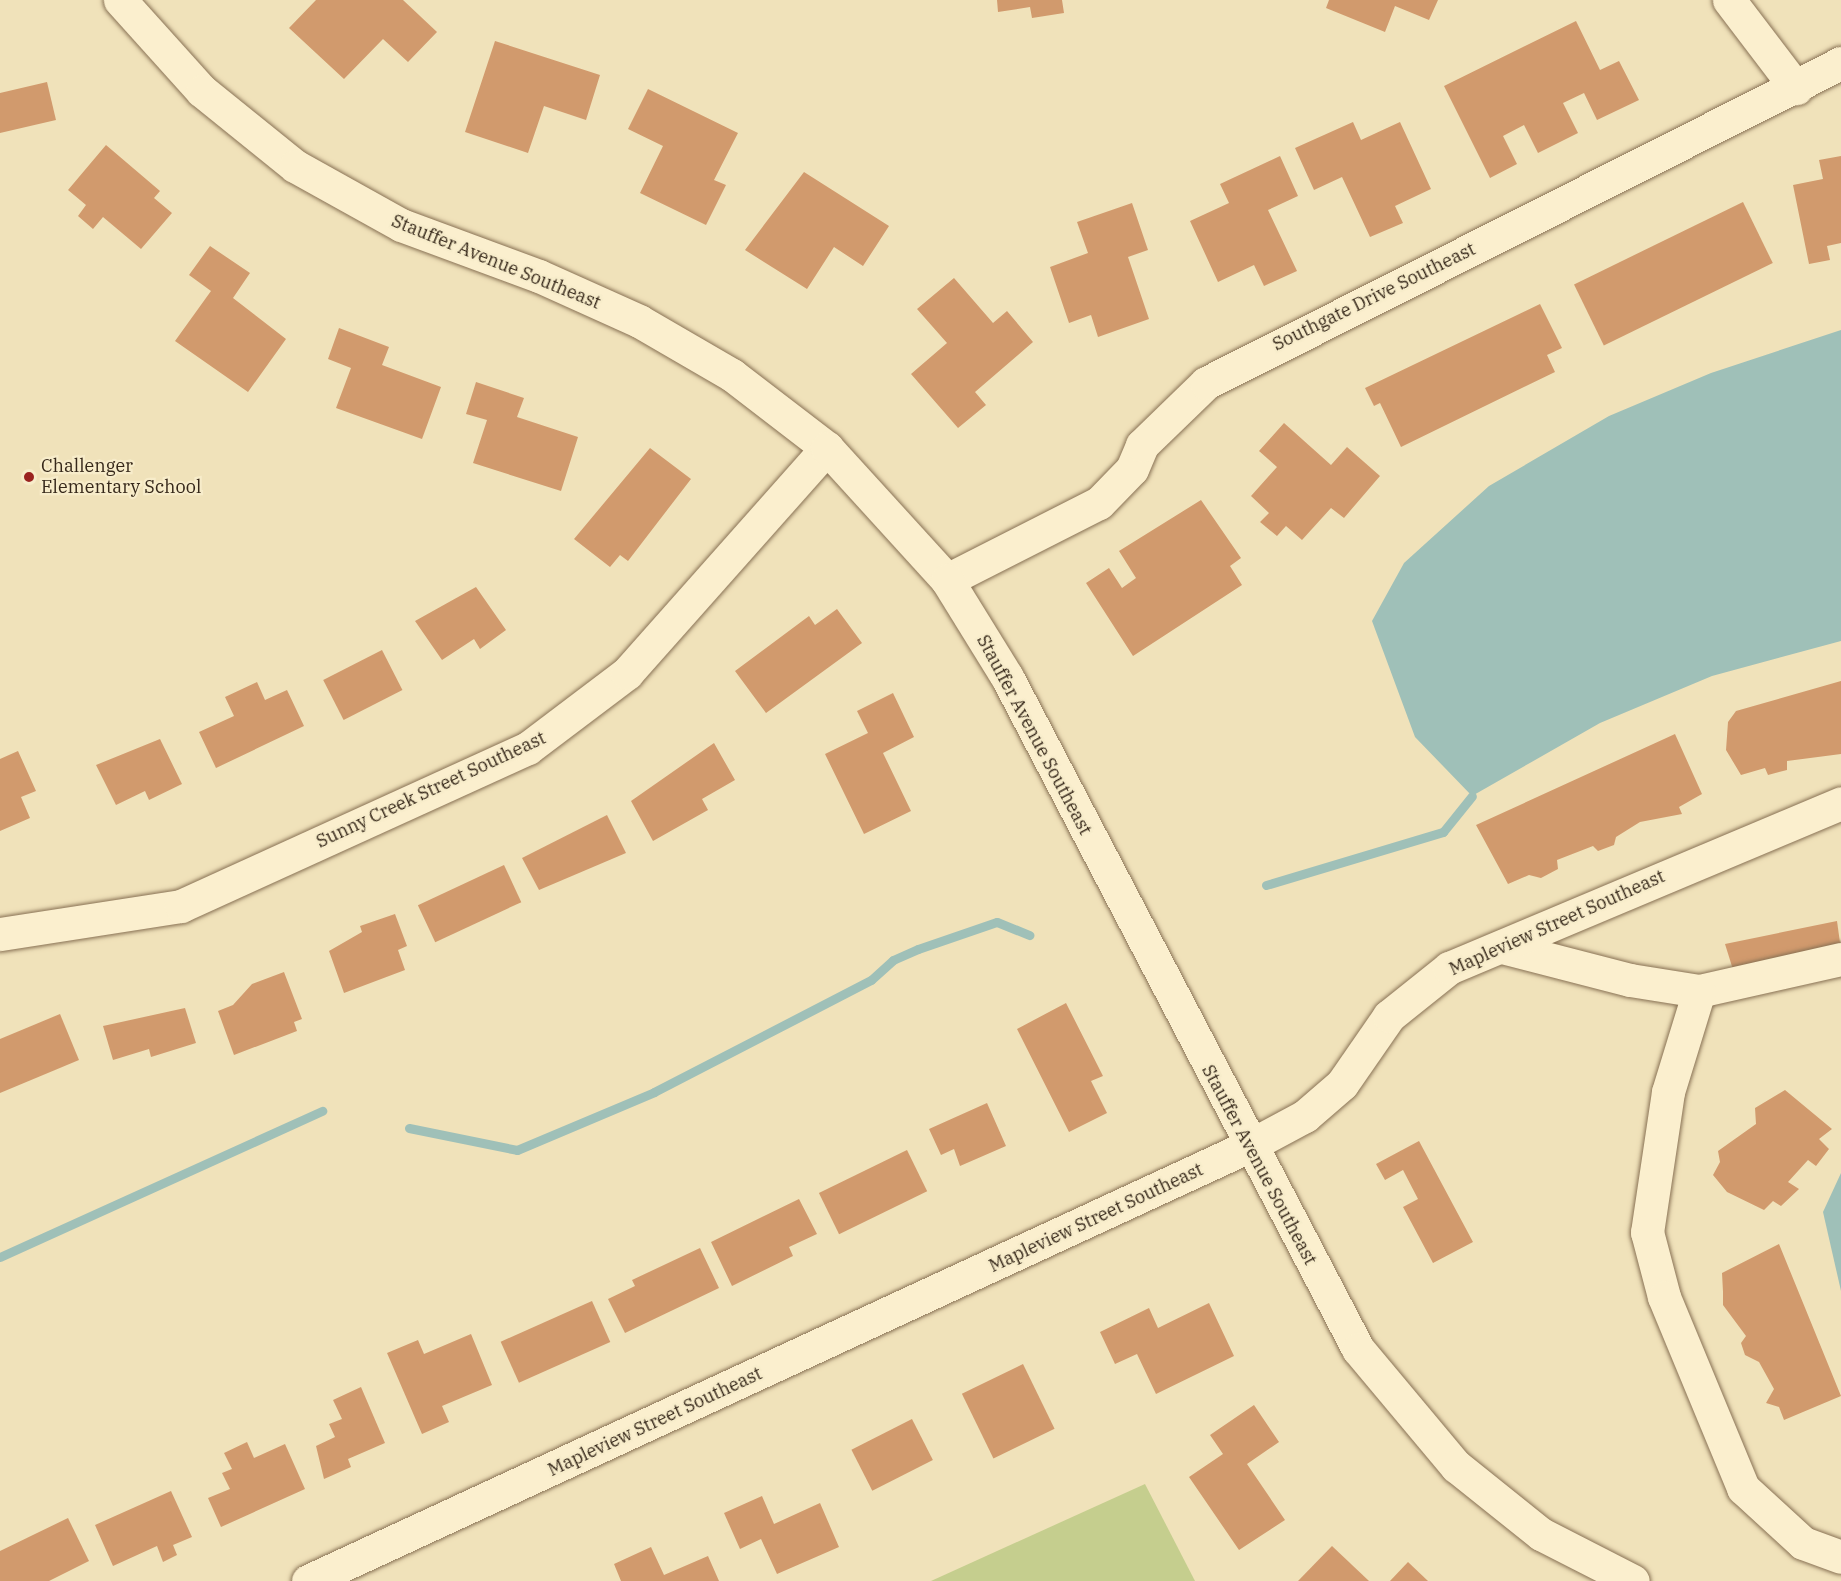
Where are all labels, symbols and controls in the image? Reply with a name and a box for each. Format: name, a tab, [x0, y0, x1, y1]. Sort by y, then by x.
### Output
street label: Stauffer Avenue Southeast	[388, 210, 604, 314]
street label: Southgate Drive Southeast	[1269, 238, 1479, 356]
place label: Challenger Elementary School	[41, 456, 201, 498]
marker: Challenger Elementary School	[22, 470, 36, 484]
street label: Stauffer Avenue Southeast	[972, 631, 1096, 839]
street label: Sunny Creek Street Southeast	[313, 727, 549, 853]
street label: Mapleview Street Southeast	[1446, 866, 1668, 980]
street label: Stauffer Avenue Southeast	[1197, 1061, 1321, 1269]
street label: Mapleview Street Southeast	[986, 1159, 1206, 1277]
street label: Mapleview Street Southeast	[545, 1363, 765, 1481]

